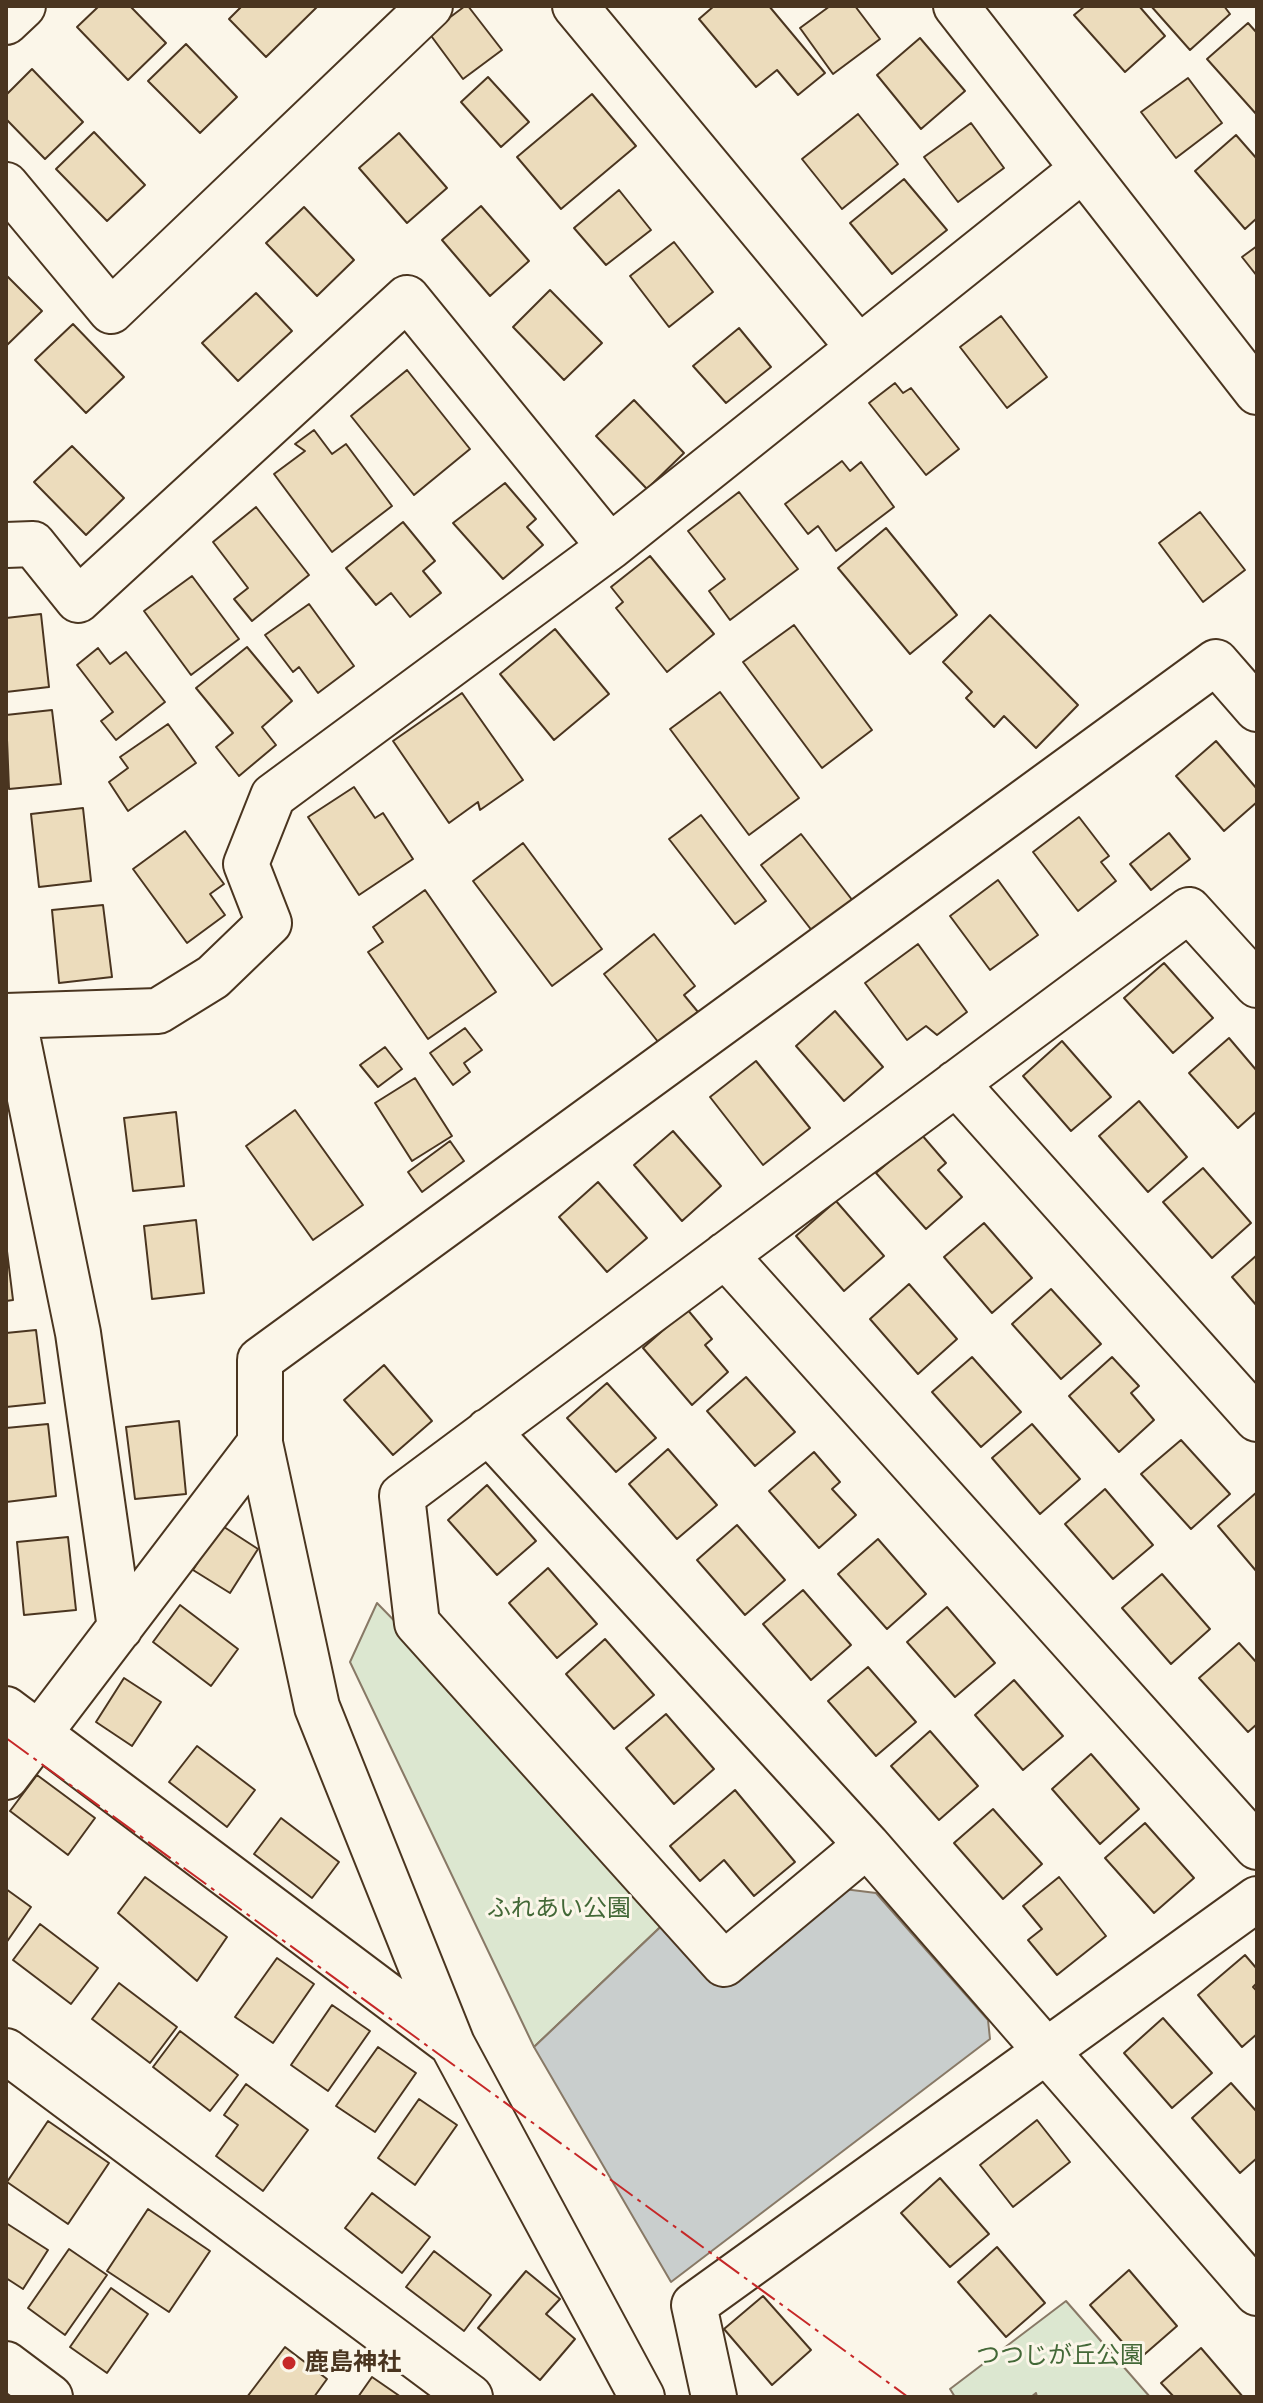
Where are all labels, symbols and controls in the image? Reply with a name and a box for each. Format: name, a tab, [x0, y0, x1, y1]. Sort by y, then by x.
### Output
park label: ふれあい公園	[487, 1895, 631, 1923]
park label: つつじが丘公園	[976, 2342, 1144, 2370]
place label: 鹿島神社	[305, 2349, 401, 2377]
marker: 鹿島神社	[280, 2354, 298, 2372]

